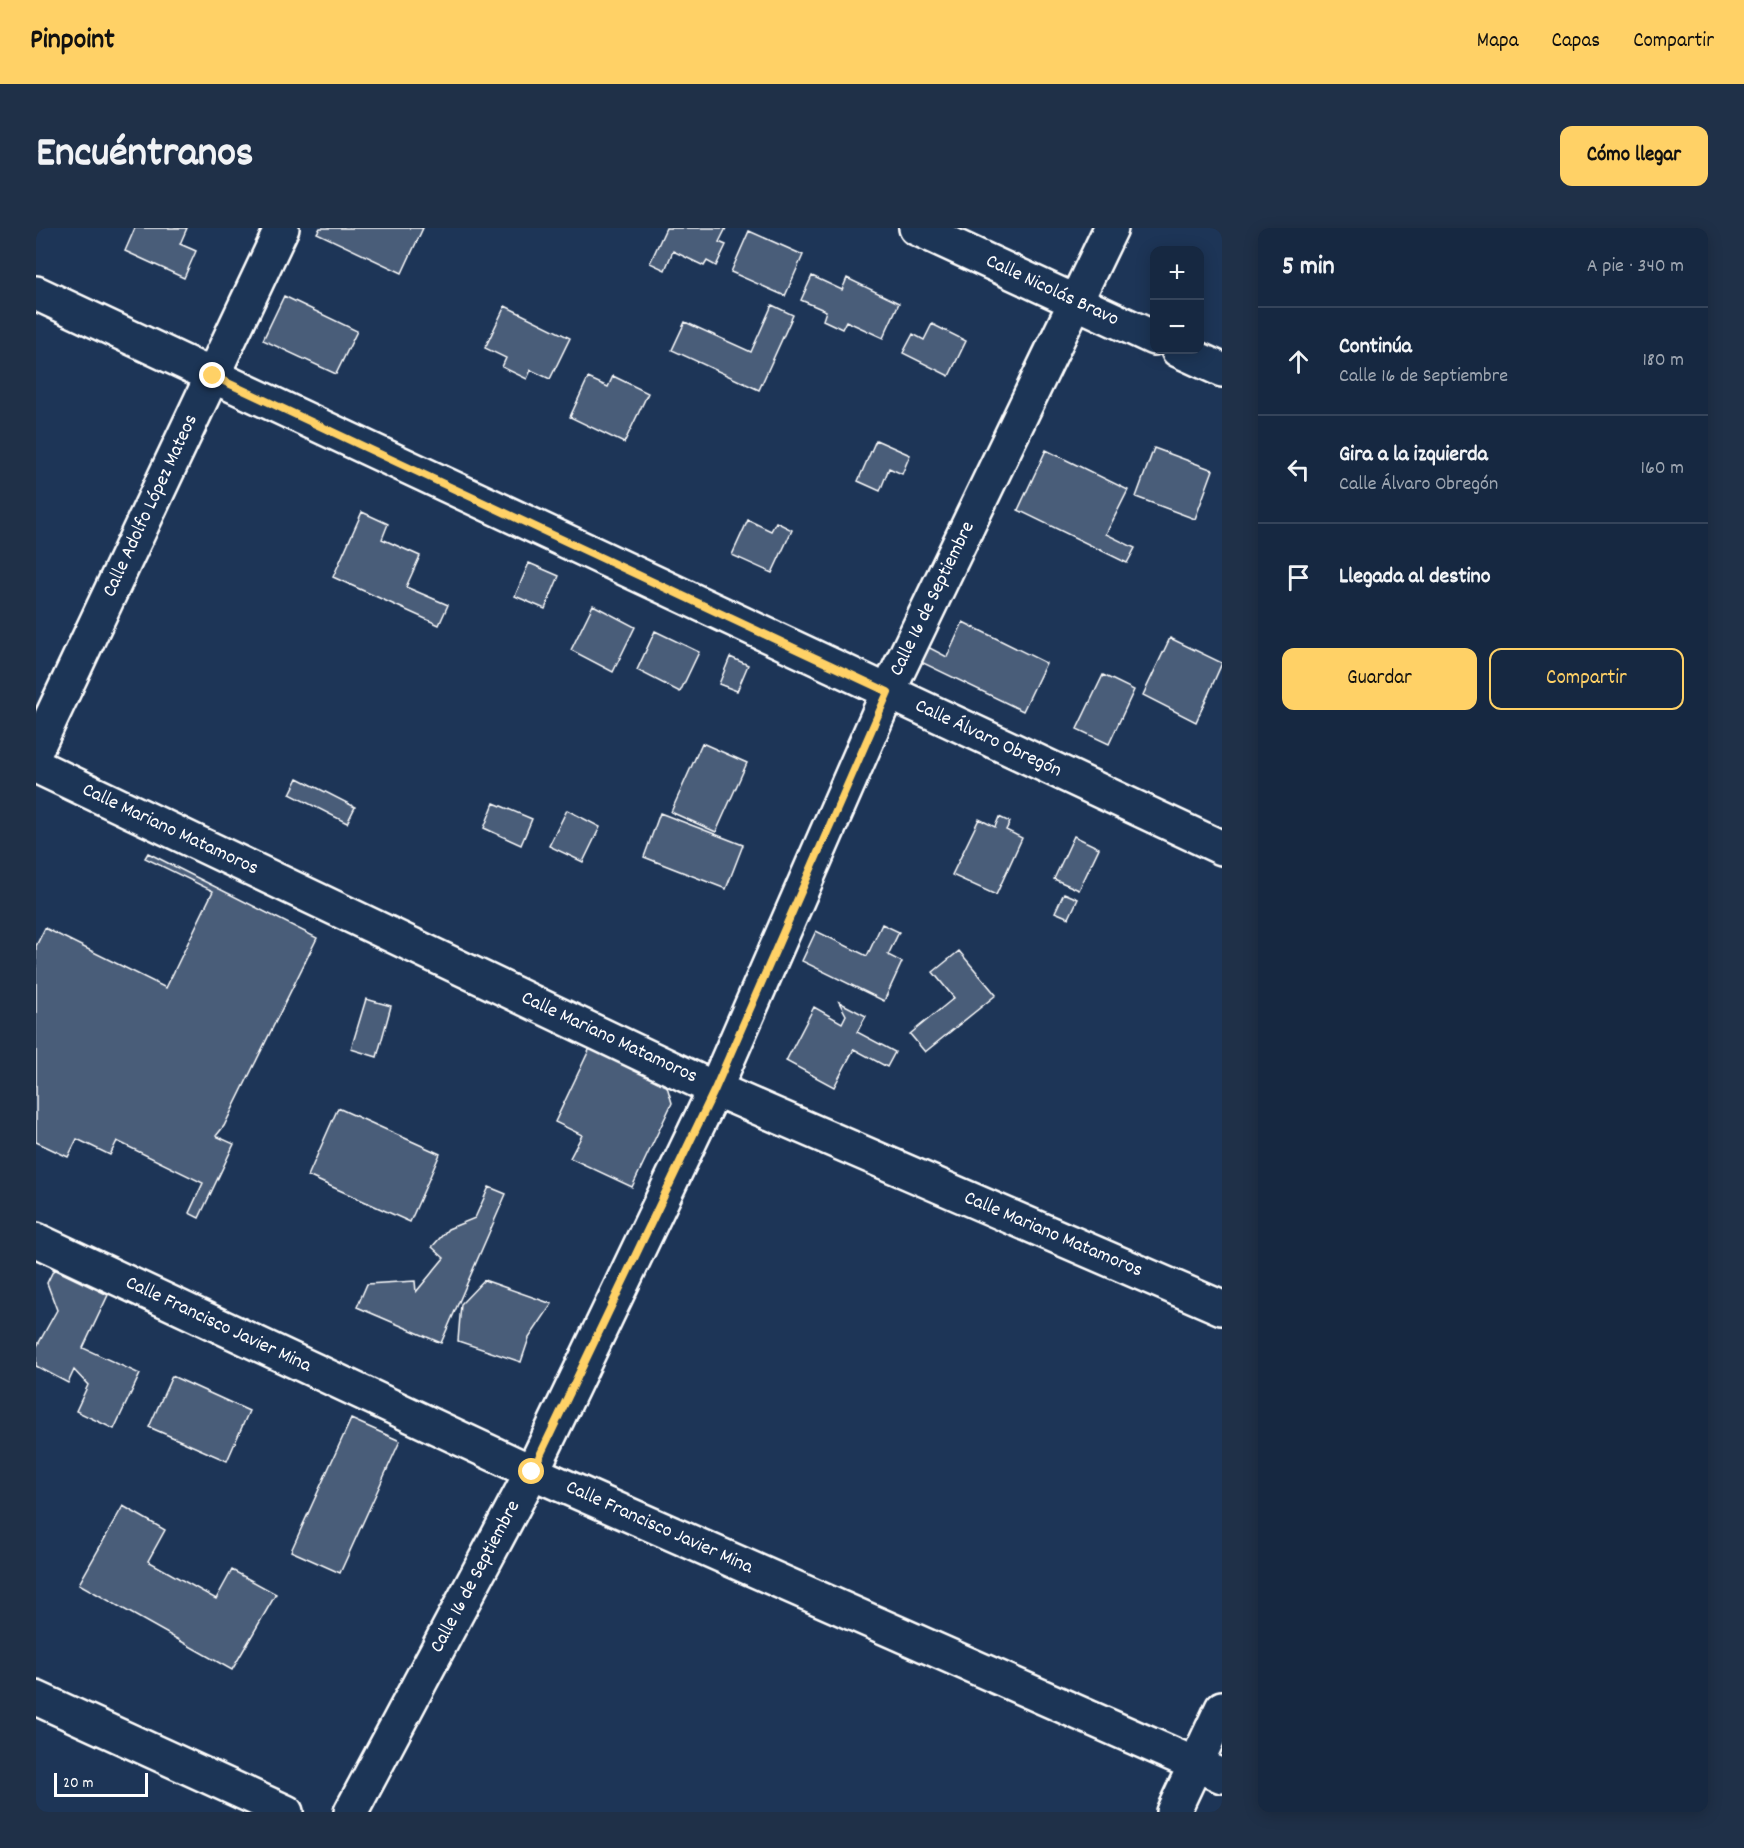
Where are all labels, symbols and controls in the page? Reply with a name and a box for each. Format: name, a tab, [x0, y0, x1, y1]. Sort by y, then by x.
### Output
text: Pinpoint	[30, 22, 115, 62]
text: Mapa	[1477, 27, 1519, 57]
text: Capas	[1552, 27, 1600, 57]
text: Compartir	[1633, 27, 1714, 57]
text: Encuéntranos	[36, 126, 254, 186]
button: Cómo llegar	[1560, 126, 1708, 186]
map controls	[1150, 246, 1204, 354]
button: +	[1150, 246, 1204, 300]
street label: Calle Nicolás Bravo	[981, 248, 1123, 334]
text: 5 min	[1282, 249, 1335, 286]
text: A pie · 340 m	[1587, 253, 1684, 281]
button: −	[1150, 300, 1204, 354]
text: Continúa	[1339, 332, 1412, 363]
icon: ahead	[1282, 345, 1315, 378]
text: 180 m	[1642, 347, 1684, 375]
route end	[199, 362, 225, 388]
text: Calle 16 de Septiembre	[1339, 363, 1508, 391]
street label: Calle Adolfo López Mateos	[96, 410, 206, 602]
text: Gira a la izquierda	[1339, 440, 1488, 471]
icon: left	[1282, 453, 1315, 486]
text: 160 m	[1641, 455, 1684, 483]
text: Calle Álvaro Obregón	[1339, 471, 1498, 499]
street label: Calle 16 de Septiembre	[883, 517, 983, 681]
icon: arrive	[1282, 561, 1315, 594]
text: Llegada al destino	[1339, 562, 1491, 593]
button: Guardar	[1282, 648, 1477, 710]
button: Compartir	[1489, 648, 1684, 710]
street label: Calle Álvaro Obregón	[910, 693, 1066, 785]
street label: Calle Mariano Matamoros	[77, 777, 263, 883]
street label: Calle Mariano Matamoros	[516, 985, 702, 1091]
street label: Calle Mariano Matamoros	[959, 1185, 1147, 1285]
street label: Calle Francisco Javier Mina	[120, 1270, 316, 1381]
route start	[518, 1458, 544, 1484]
street label: Calle Francisco Javier Mina	[561, 1474, 758, 1582]
street label: Calle 16 de Septiembre	[424, 1496, 528, 1658]
scale bar	[54, 1770, 148, 1798]
text: 20 m	[63, 1772, 93, 1795]

